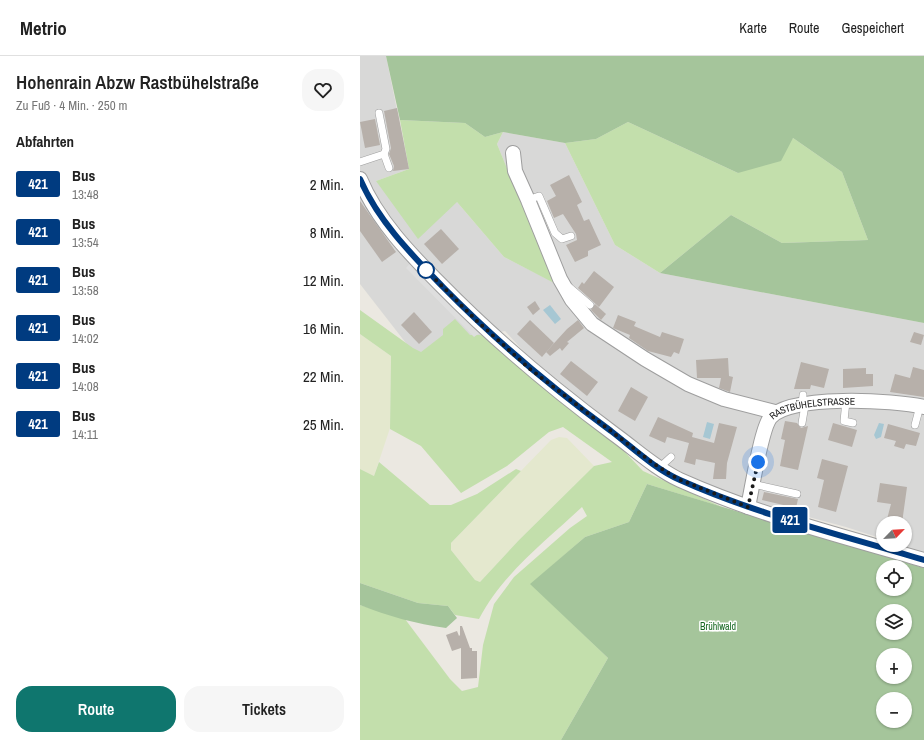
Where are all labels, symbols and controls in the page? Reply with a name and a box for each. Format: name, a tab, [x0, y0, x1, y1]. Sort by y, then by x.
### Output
text: Metrio	[20, 15, 67, 41]
text: Karte	[739, 19, 767, 37]
text: Route	[789, 19, 819, 37]
text: Gespeichert	[841, 19, 904, 37]
text: Hohenrain Abzw Rastbühelstraße	[16, 69, 259, 95]
button: heart	[302, 69, 344, 111]
text: Zu Fuß · 4 Min. · 250 m	[16, 97, 127, 114]
text: Abfahrten	[16, 131, 74, 152]
text: Bus	[72, 165, 95, 186]
text: 2 Min.	[310, 174, 344, 195]
text: 421	[28, 175, 48, 193]
text: 13:48	[72, 186, 99, 203]
text: Bus	[72, 213, 95, 234]
text: 8 Min.	[310, 222, 344, 243]
text: 421	[28, 223, 48, 241]
text: 13:54	[72, 234, 99, 251]
text: Bus	[72, 261, 95, 282]
unlabelled marker	[417, 261, 435, 279]
text: 12 Min.	[303, 270, 344, 291]
text: 421	[28, 271, 48, 289]
text: 13:58	[72, 282, 99, 299]
text: Bus	[72, 309, 95, 330]
text: 16 Min.	[303, 318, 344, 339]
text: 421	[28, 319, 48, 337]
text: 14:02	[72, 330, 99, 347]
text: Bus	[72, 357, 95, 378]
text: 22 Min.	[303, 366, 344, 387]
text: 421	[28, 367, 48, 385]
text: 14:08	[72, 378, 99, 395]
street label: RASTBÜHELSTRASSE	[766, 394, 855, 422]
text: Bus	[72, 405, 95, 426]
text: 25 Min.	[303, 414, 344, 435]
text: 421	[28, 415, 48, 433]
text: 14:11	[72, 426, 98, 443]
your location	[748, 452, 768, 472]
line badge: 421	[767, 507, 813, 533]
text: 421	[780, 511, 800, 529]
north arrow	[876, 516, 912, 552]
map controls	[876, 516, 912, 728]
button: locate	[876, 560, 912, 596]
button: layers	[876, 604, 912, 640]
park label: Brühlwald	[700, 620, 736, 633]
button: +	[876, 648, 912, 684]
button: Route	[16, 686, 176, 732]
button: Tickets	[184, 686, 344, 732]
button: −	[876, 692, 912, 728]

